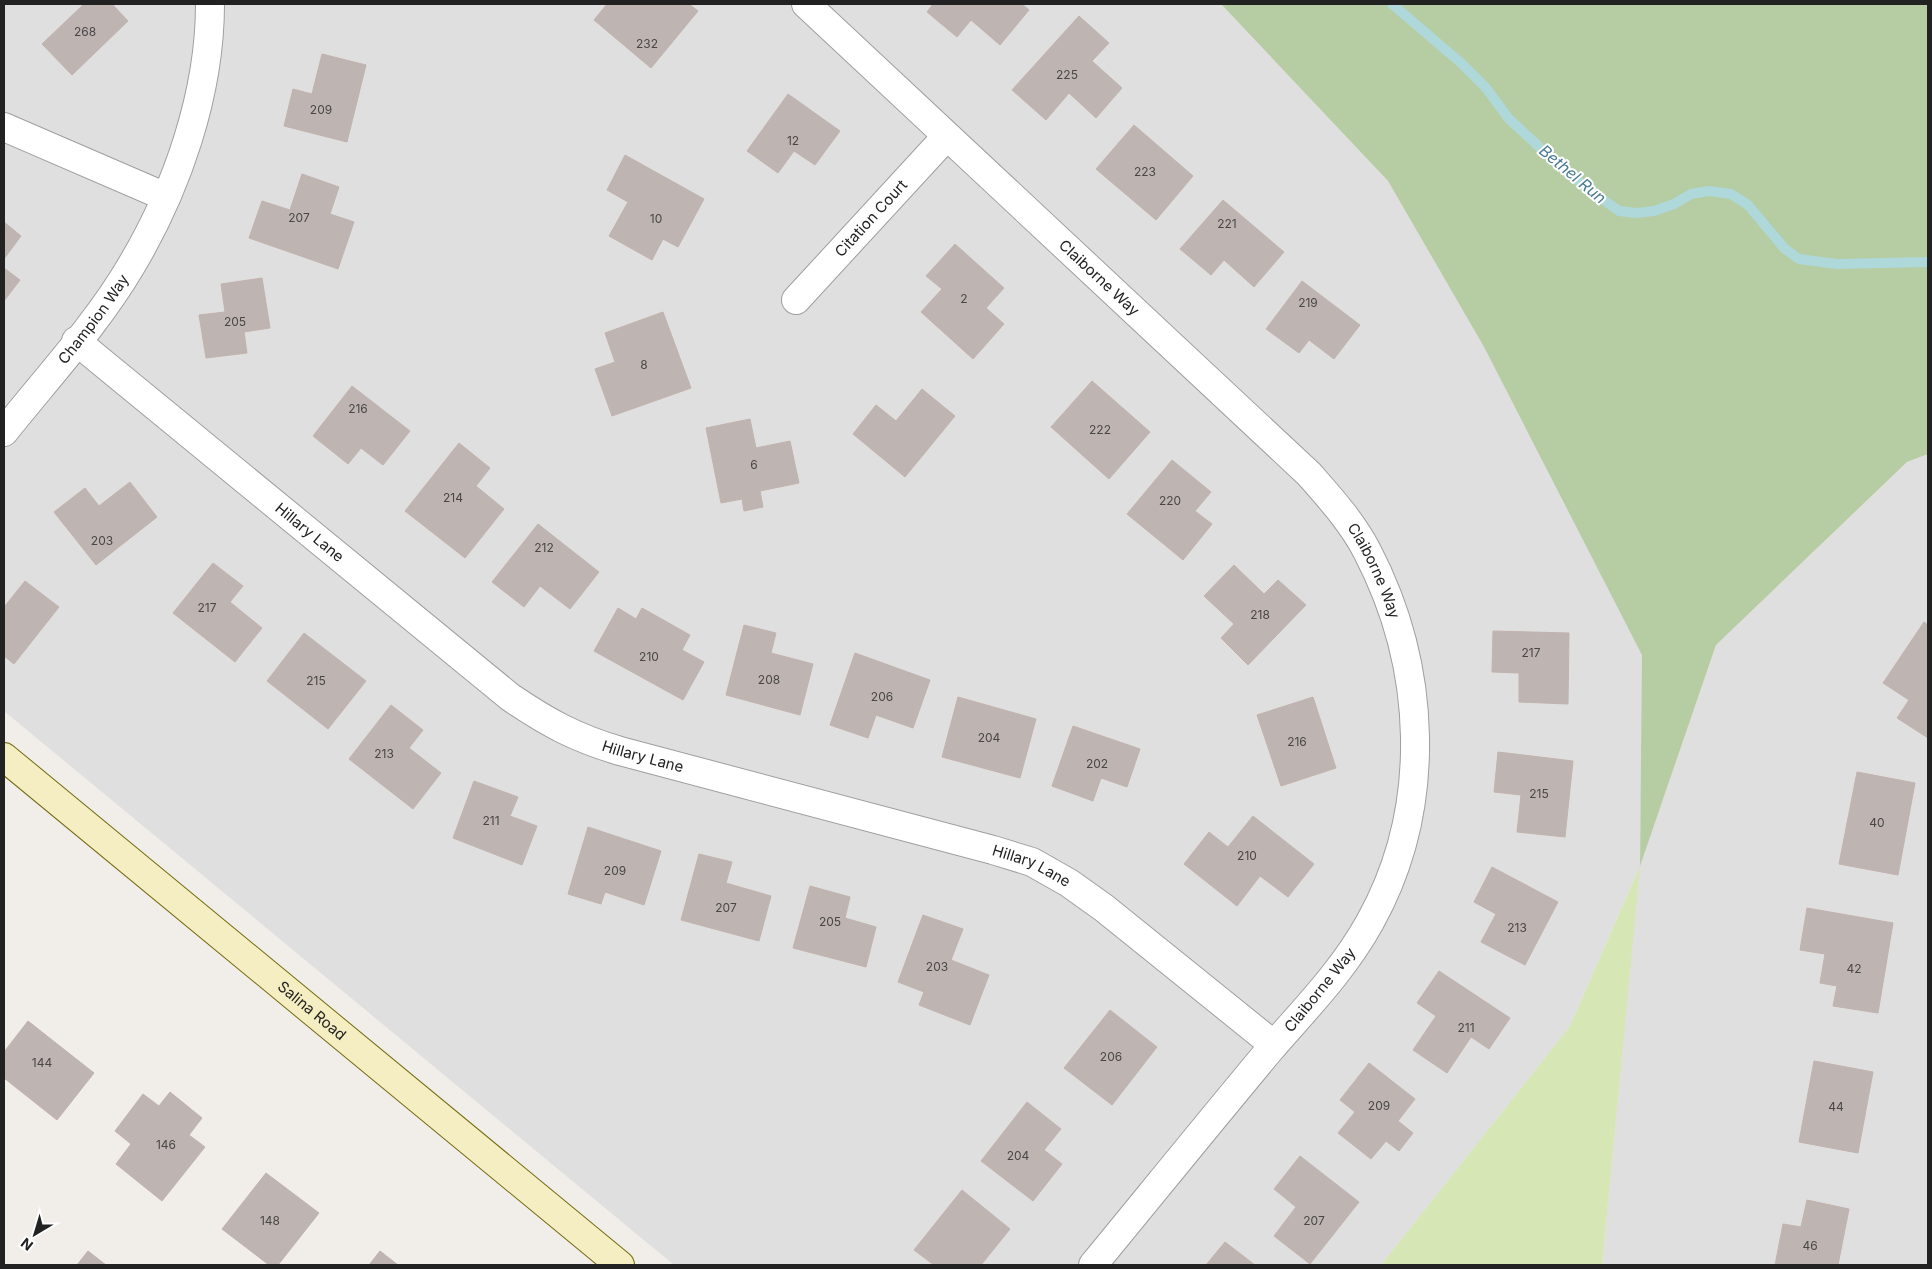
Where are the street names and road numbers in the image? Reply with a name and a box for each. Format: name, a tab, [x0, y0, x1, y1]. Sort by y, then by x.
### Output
street label: Citation Court	[831, 175, 911, 261]
street label: Claiborne Way	[1055, 235, 1144, 320]
street label: Champion Way	[54, 270, 133, 368]
street label: Hillary Lane	[271, 498, 348, 566]
street label: Claiborne Way	[1344, 519, 1405, 621]
street label: Hillary Lane	[600, 736, 686, 776]
street label: Hillary Lane	[990, 840, 1074, 891]
street label: Claiborne Way	[1280, 943, 1360, 1036]
street label: Salina Road	[274, 977, 350, 1044]

